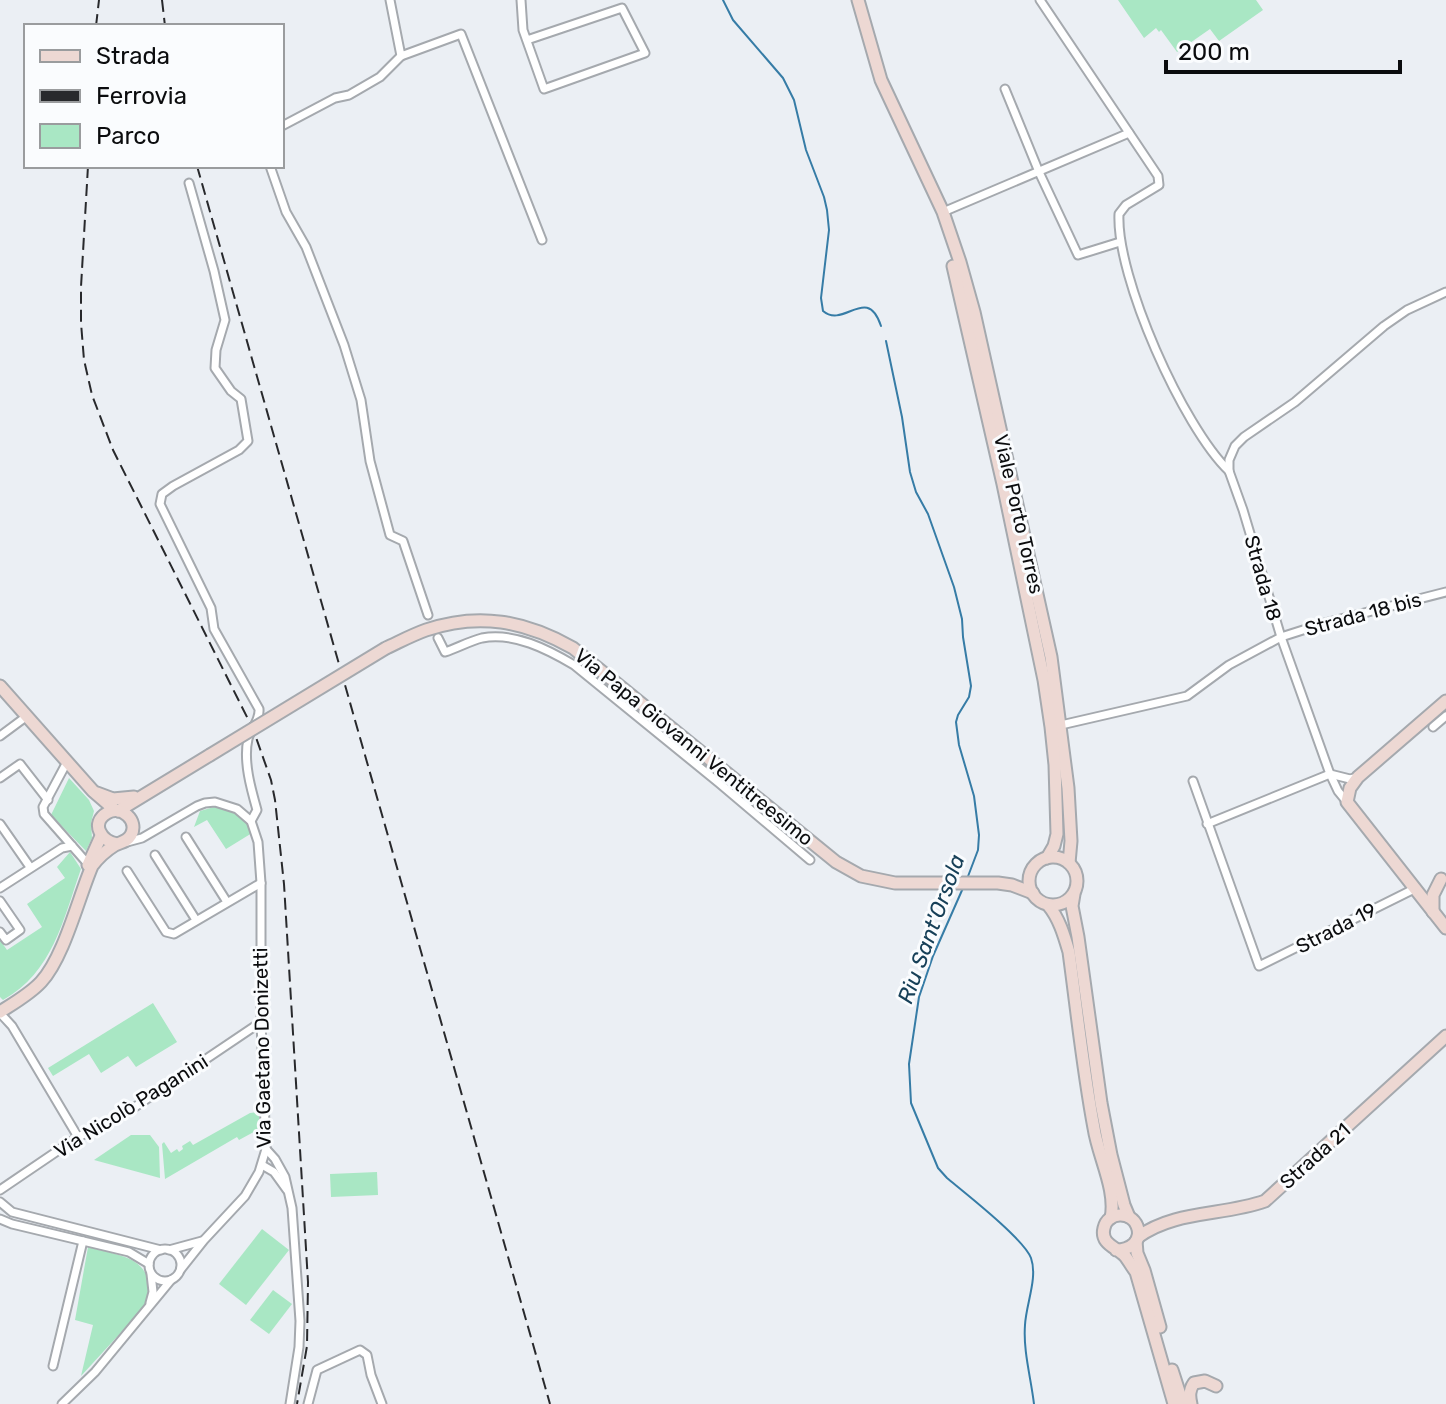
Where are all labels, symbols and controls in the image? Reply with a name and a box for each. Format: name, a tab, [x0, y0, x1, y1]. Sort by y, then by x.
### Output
legend	[24, 24, 284, 168]
scale bar	[1166, 24, 1400, 74]
text: 200 m	[1178, 38, 1250, 66]
text: Strada	[96, 42, 170, 70]
text: Ferrovia	[96, 82, 187, 110]
text: Parco	[96, 122, 160, 150]
street label: Viale Porto Torres	[989, 432, 1049, 596]
street label: Strada 18	[1239, 532, 1287, 624]
street label: Strada 18 bis	[1302, 587, 1424, 641]
street label: Via Papa Giovanni Ventitreesimo	[570, 643, 818, 851]
water label: Riu Sant'Orsola	[892, 851, 971, 1007]
street label: Strada 19	[1292, 898, 1380, 958]
street label: Via Gaetano Donizetti	[248, 947, 276, 1149]
street label: Via Nicolò Paganini	[50, 1049, 212, 1163]
street label: Strada 21	[1275, 1118, 1355, 1194]

